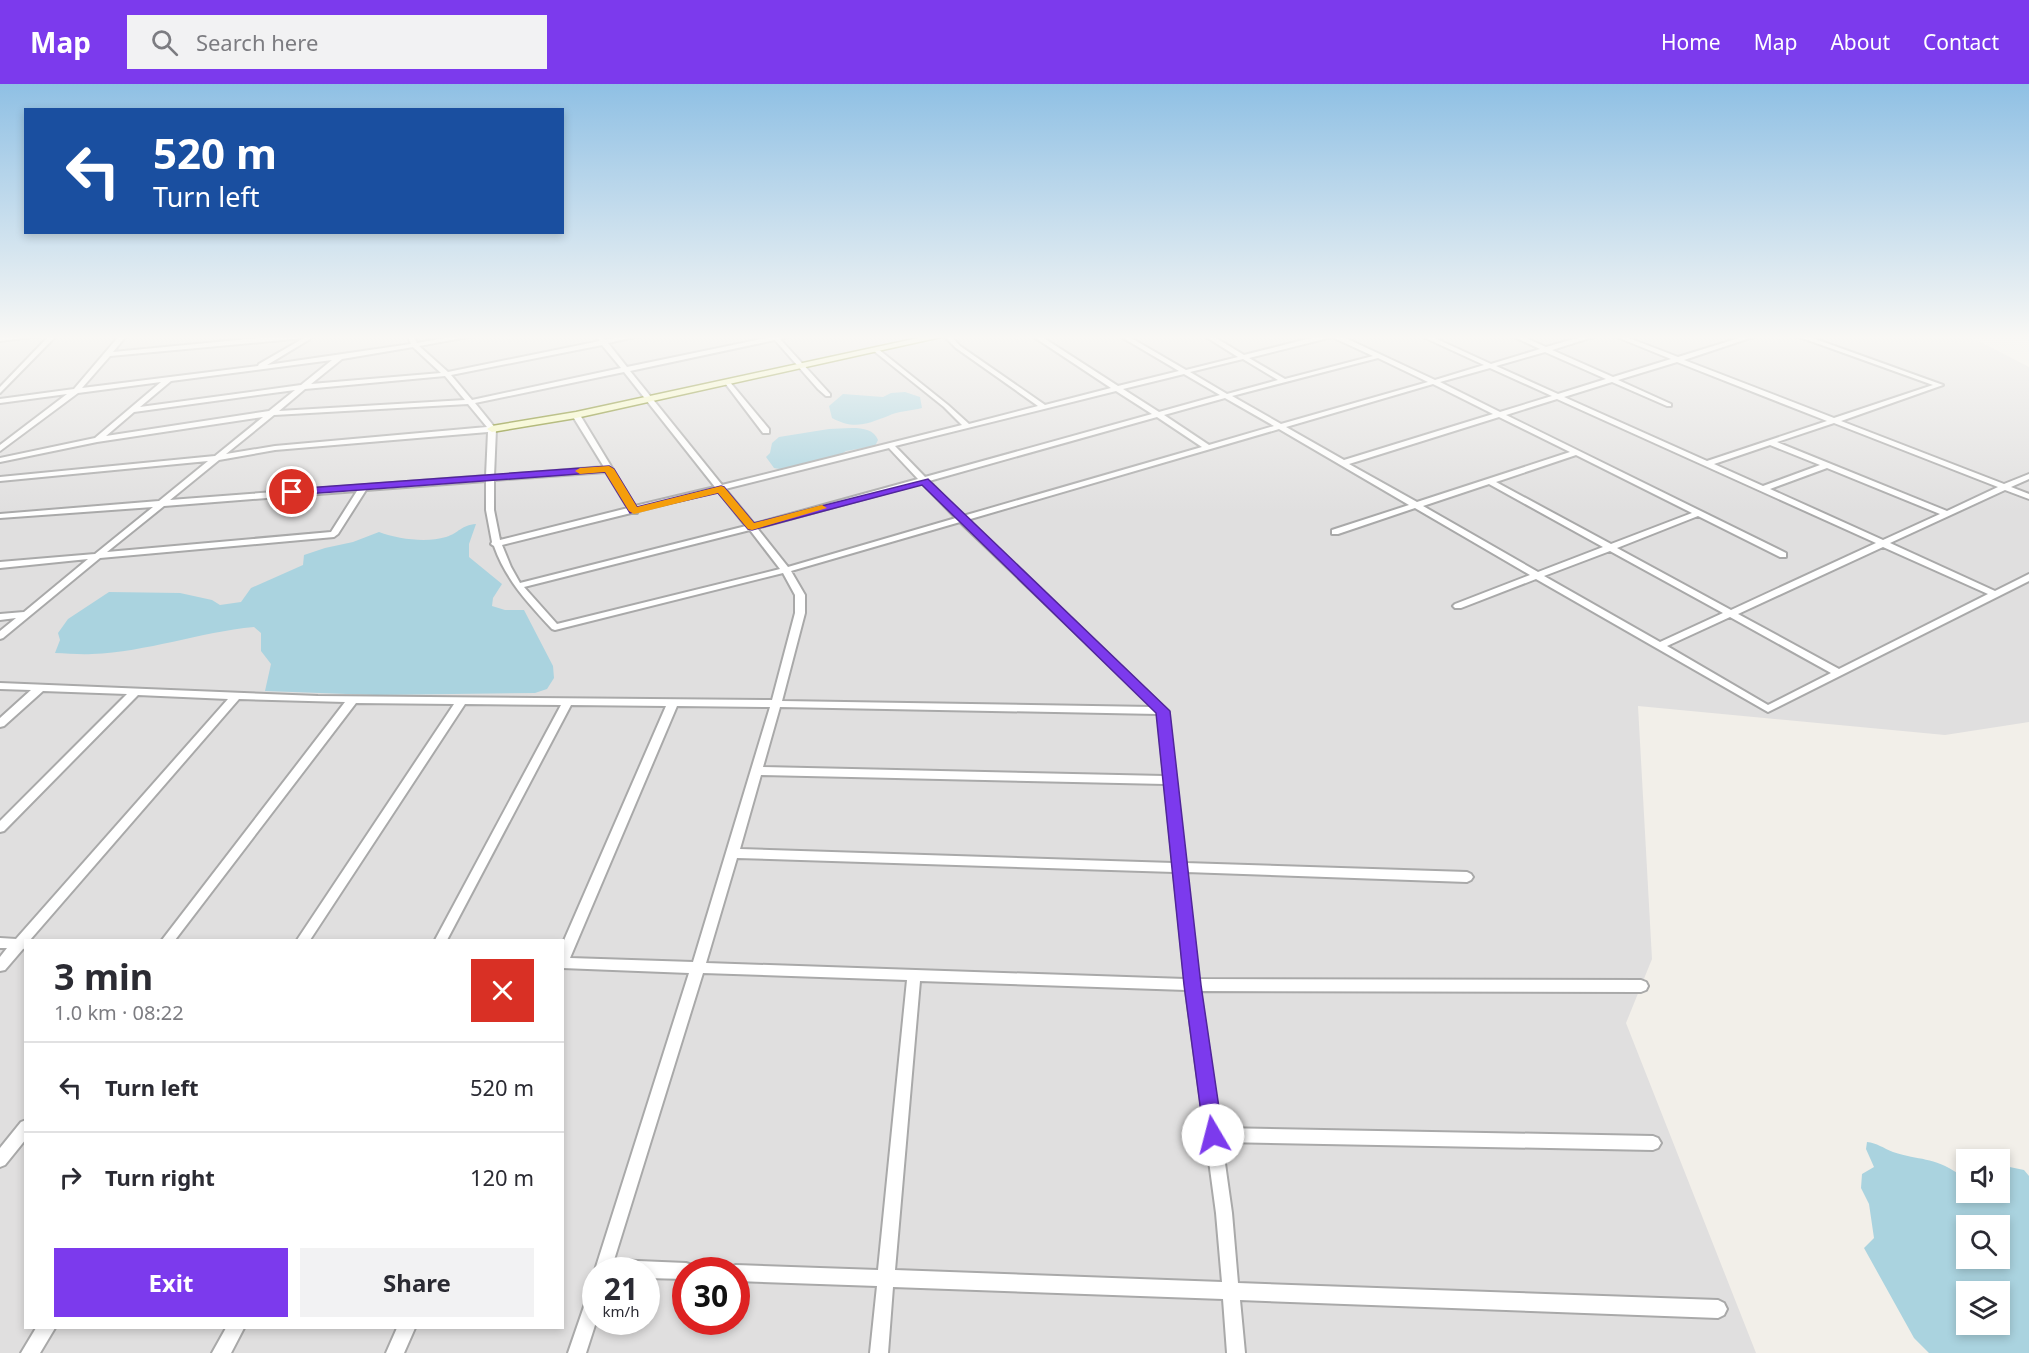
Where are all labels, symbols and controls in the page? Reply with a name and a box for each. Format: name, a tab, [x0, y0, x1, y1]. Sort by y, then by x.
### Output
search box	[127, 15, 547, 69]
text: Map	[30, 23, 91, 61]
icon: search	[148, 26, 181, 59]
text: Search here	[196, 27, 318, 57]
text: Home	[1661, 28, 1721, 56]
text: Map	[1754, 28, 1797, 56]
text: About	[1830, 28, 1890, 56]
text: Contact	[1923, 28, 1999, 56]
text: 520 m	[153, 124, 277, 181]
icon: left	[54, 132, 132, 210]
text: Turn left	[153, 178, 259, 215]
pin	[266, 466, 317, 517]
icon: arrive	[275, 475, 308, 508]
text: 3 min	[54, 952, 153, 1001]
button: close	[471, 959, 534, 1022]
text: 1.0 km · 08:22	[54, 999, 184, 1026]
icon: left	[54, 1071, 87, 1104]
text: Turn left	[105, 1072, 199, 1102]
text: 520 m	[470, 1072, 534, 1102]
position arrow	[1181, 1103, 1245, 1167]
map controls	[1956, 1149, 2010, 1335]
button: sound	[1956, 1149, 2010, 1203]
icon: right	[54, 1161, 87, 1194]
text: Turn right	[105, 1162, 215, 1192]
text: 120 m	[470, 1162, 534, 1192]
button: search	[1956, 1215, 2010, 1269]
button: Exit	[54, 1248, 288, 1317]
button: Share	[300, 1248, 534, 1317]
speed limit sign: 30	[672, 1257, 750, 1335]
text: 21	[604, 1268, 638, 1309]
button: layers	[1956, 1281, 2010, 1335]
text: km/h	[603, 1301, 639, 1321]

